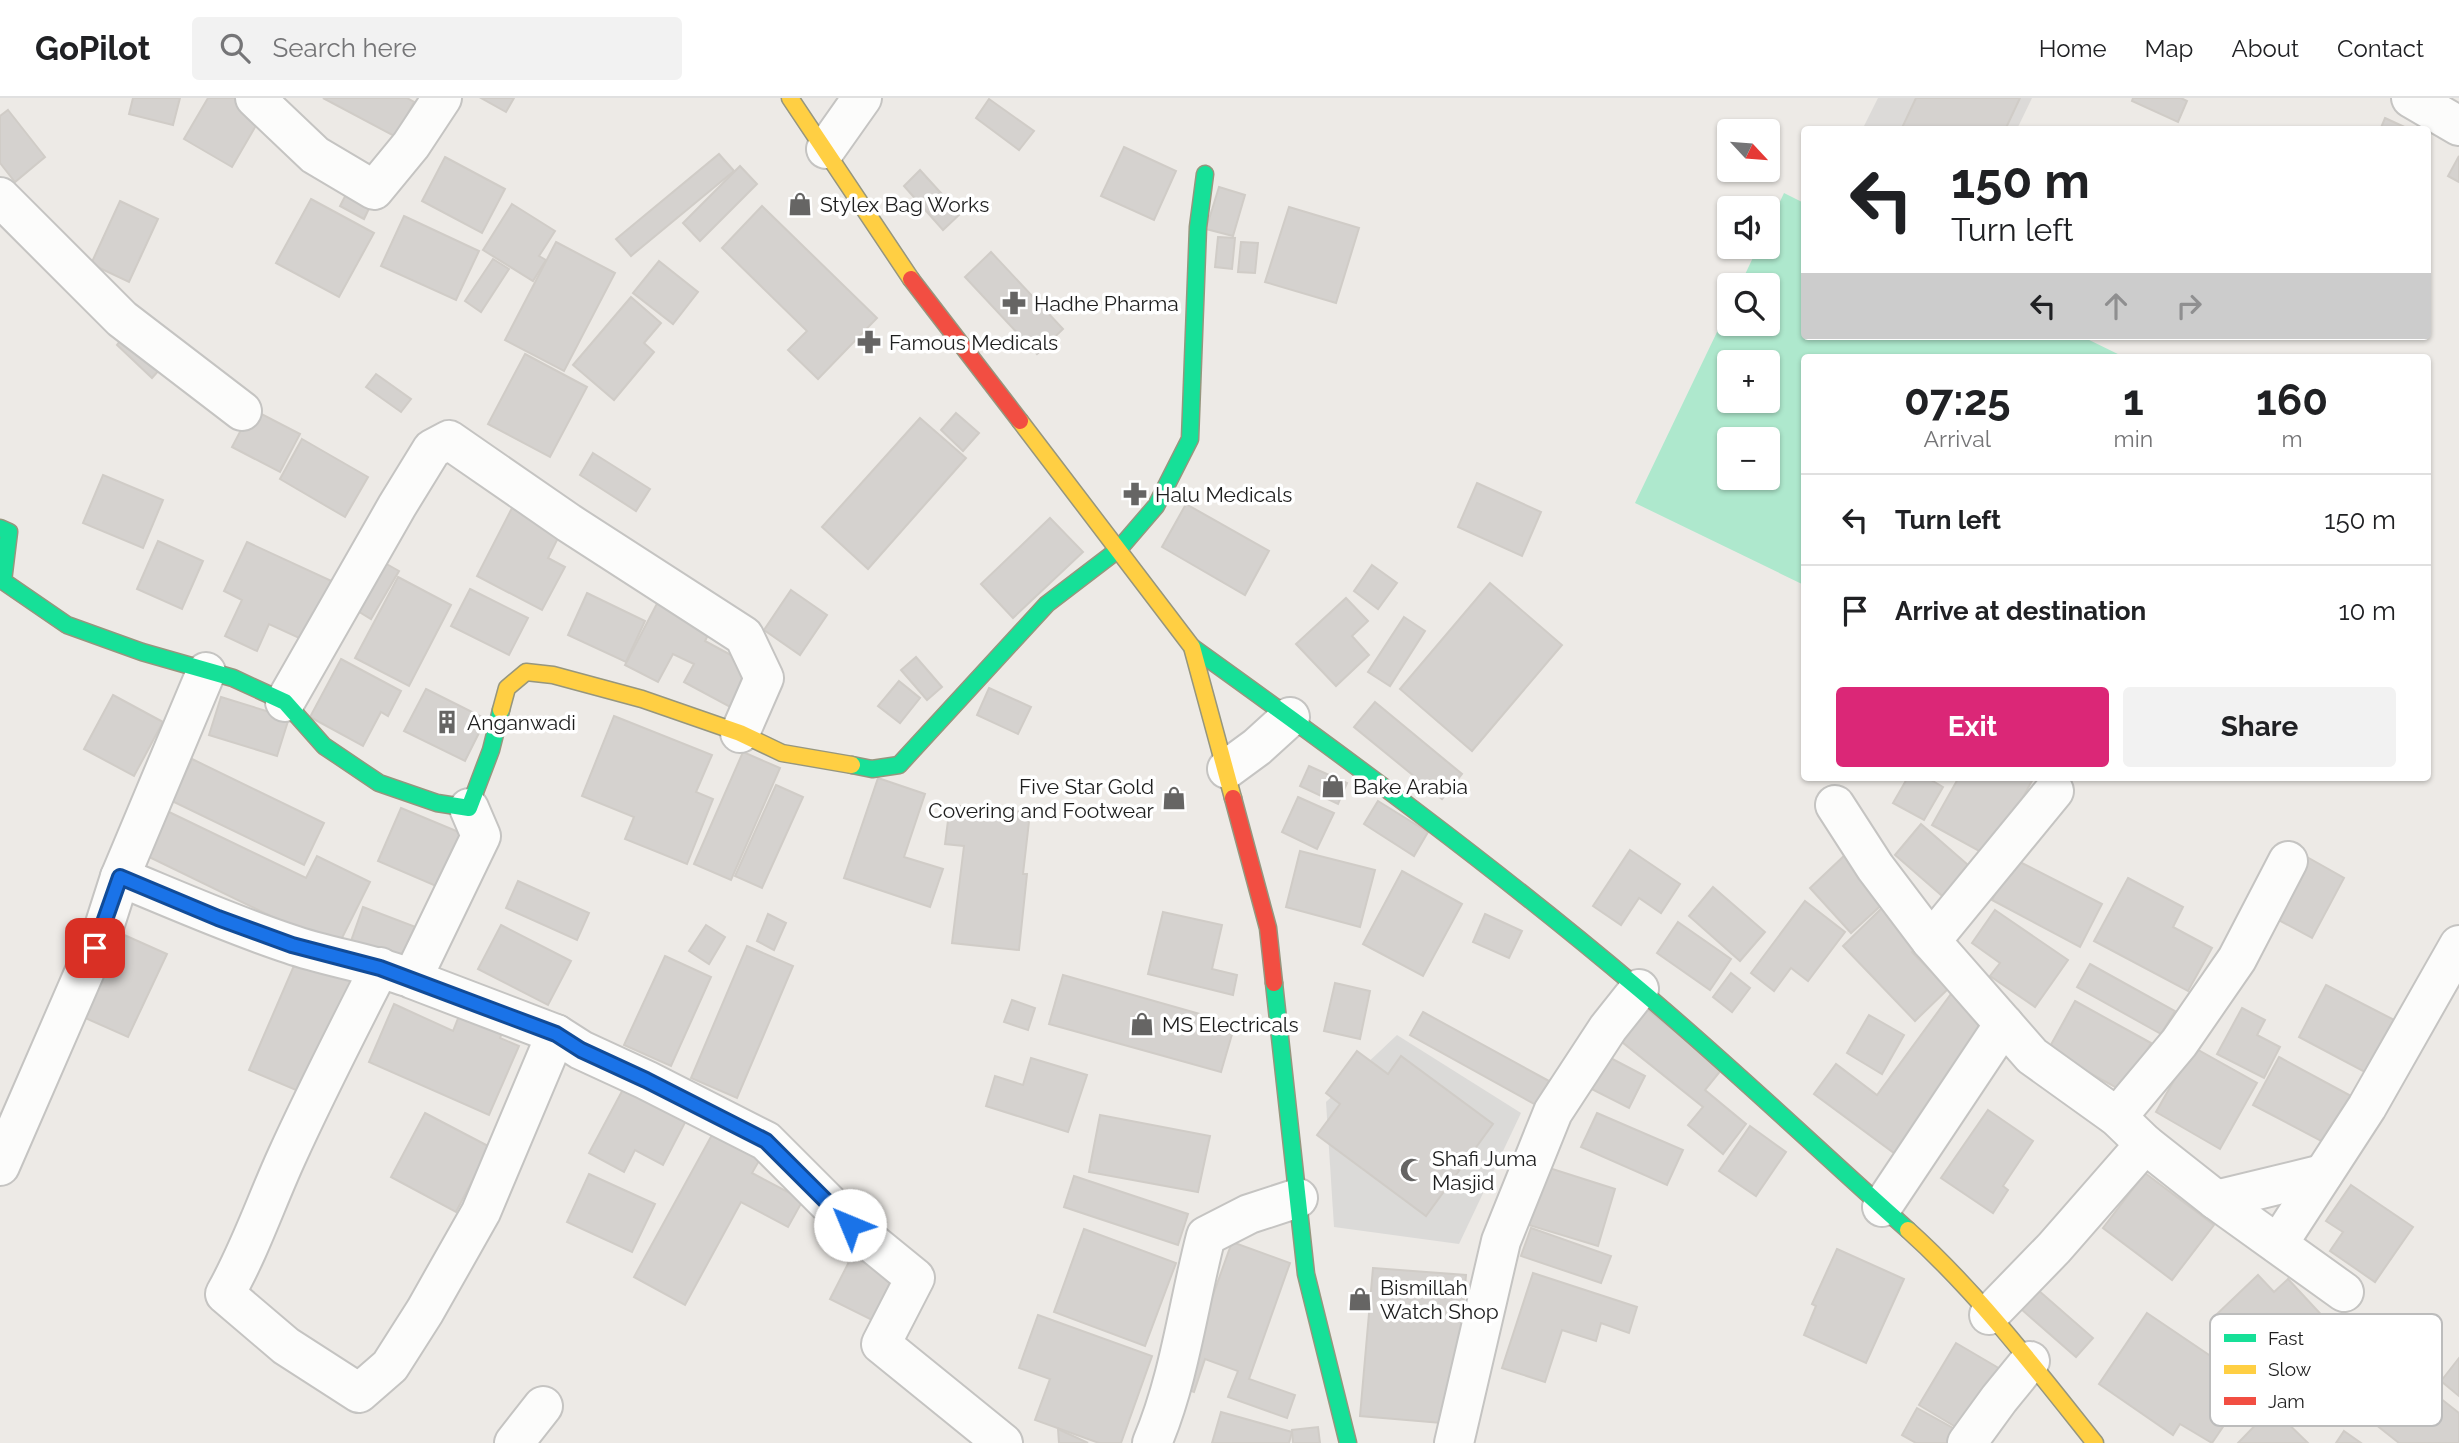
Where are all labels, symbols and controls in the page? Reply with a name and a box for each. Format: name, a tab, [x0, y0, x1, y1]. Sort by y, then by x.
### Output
search box	[192, 17, 682, 80]
text: GoPilot	[35, 29, 150, 68]
icon: search	[216, 29, 254, 67]
text: Search here	[272, 33, 417, 63]
text: Home	[2039, 34, 2107, 63]
text: Map	[2145, 34, 2193, 63]
text: About	[2231, 34, 2299, 63]
text: Contact	[2337, 34, 2424, 63]
north arrow	[1717, 119, 1780, 182]
map controls	[1717, 119, 1780, 490]
text: 150 m	[1951, 152, 2090, 209]
icon: left	[1836, 154, 1927, 245]
shop icon: Stylex Bag Works	[786, 190, 814, 218]
place label: Stylex Bag Works	[820, 192, 989, 217]
button: sound	[1717, 196, 1780, 259]
text: Turn left	[1951, 211, 2073, 248]
button: search	[1717, 273, 1780, 336]
icon: left	[2024, 287, 2062, 325]
icon: ahead	[2097, 287, 2135, 325]
icon: right	[2170, 287, 2208, 325]
pharmacy icon: Hadhe Pharma	[1000, 289, 1028, 317]
place label: Hadhe Pharma	[1034, 291, 1179, 316]
pharmacy icon: Famous Medicals	[855, 328, 883, 356]
place label: Famous Medicals	[889, 330, 1058, 355]
button: +	[1717, 350, 1780, 413]
text: 07:25	[1904, 376, 2011, 425]
text: 1	[2123, 376, 2144, 425]
text: 160	[2256, 376, 2328, 425]
text: Arrival	[1924, 425, 1991, 452]
text: min	[2114, 425, 2153, 452]
text: m	[2281, 425, 2303, 452]
button: −	[1717, 427, 1780, 490]
pharmacy icon: Halu Medicals	[1121, 480, 1149, 508]
place label: Halu Medicals	[1155, 482, 1292, 507]
icon: left	[1836, 501, 1874, 539]
text: Turn left	[1895, 505, 2001, 535]
text: 150 m	[2324, 505, 2396, 535]
icon: arrive	[1836, 592, 1874, 630]
text: Arrive at destination	[1895, 596, 2146, 626]
text: 10 m	[2338, 596, 2396, 626]
button: Exit	[1836, 687, 2109, 767]
button: Share	[2123, 687, 2396, 767]
building icon: Anganwadi	[433, 708, 461, 736]
place label: Anganwadi	[467, 710, 576, 735]
shop icon: Bake Arabia	[1319, 772, 1347, 800]
place label: Five Star Gold Covering and Footwear	[928, 774, 1155, 823]
place label: Bake Arabia	[1353, 774, 1468, 799]
shop icon: Five Star Gold Covering and Footwear	[1160, 784, 1188, 812]
pin	[65, 918, 125, 978]
icon: arrive	[76, 929, 114, 967]
shop icon: MS Electricals	[1128, 1010, 1156, 1038]
place label: MS Electricals	[1162, 1012, 1299, 1037]
place label: Shafi Juma Masjid	[1432, 1146, 1537, 1195]
mosque icon: Shafi Juma Masjid	[1398, 1156, 1426, 1184]
position arrow	[813, 1188, 887, 1262]
place label: Bismillah Watch Shop	[1380, 1275, 1499, 1324]
shop icon: Bismillah Watch Shop	[1346, 1285, 1374, 1313]
legend	[2210, 1314, 2442, 1426]
text: Fast	[2268, 1327, 2304, 1349]
text: Slow	[2268, 1358, 2312, 1380]
text: Jam	[2268, 1390, 2305, 1412]

